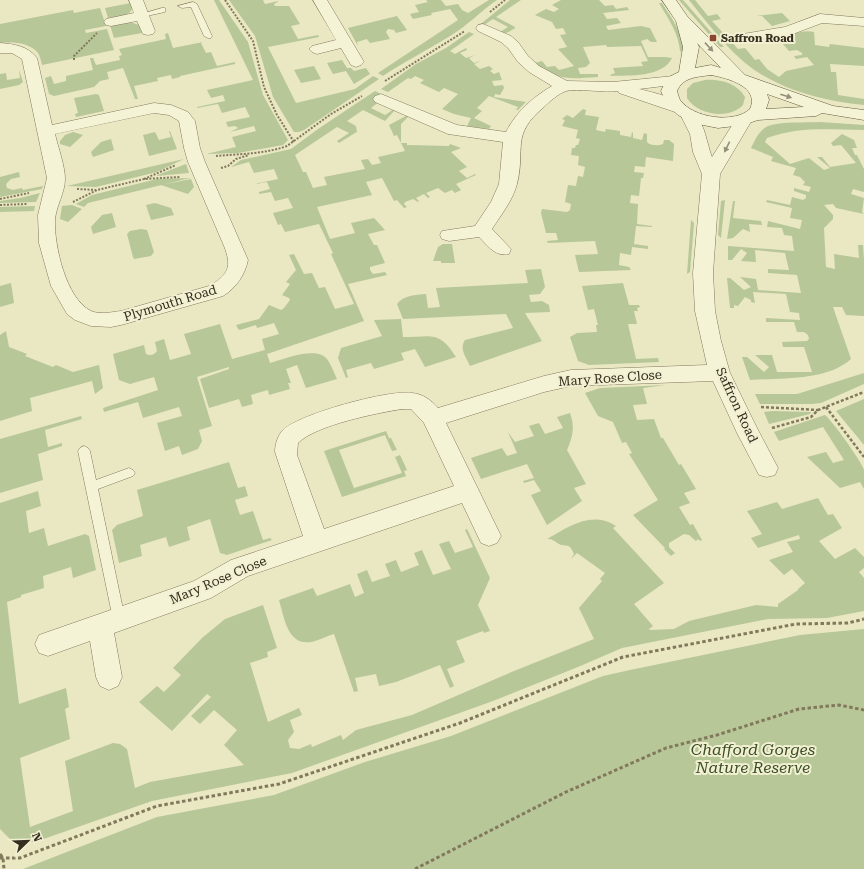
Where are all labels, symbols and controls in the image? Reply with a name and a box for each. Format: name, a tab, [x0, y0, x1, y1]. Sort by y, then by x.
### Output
place label: Saffron Road	[721, 32, 795, 45]
marker: Saffron Road	[708, 33, 718, 43]
one-way arrow	[704, 42, 714, 52]
one-way arrow	[781, 93, 793, 99]
one-way arrow	[724, 141, 730, 152]
street label: Plymouth Road	[122, 282, 219, 324]
street label: Saffron Road	[713, 365, 761, 446]
street label: Mary Rose Close	[558, 367, 662, 389]
street label: Mary Rose Close	[167, 553, 269, 607]
park label: Chafford Gorges Nature Reserve	[691, 740, 815, 777]
north arrow	[8, 821, 48, 861]
text: N	[29, 831, 45, 844]

